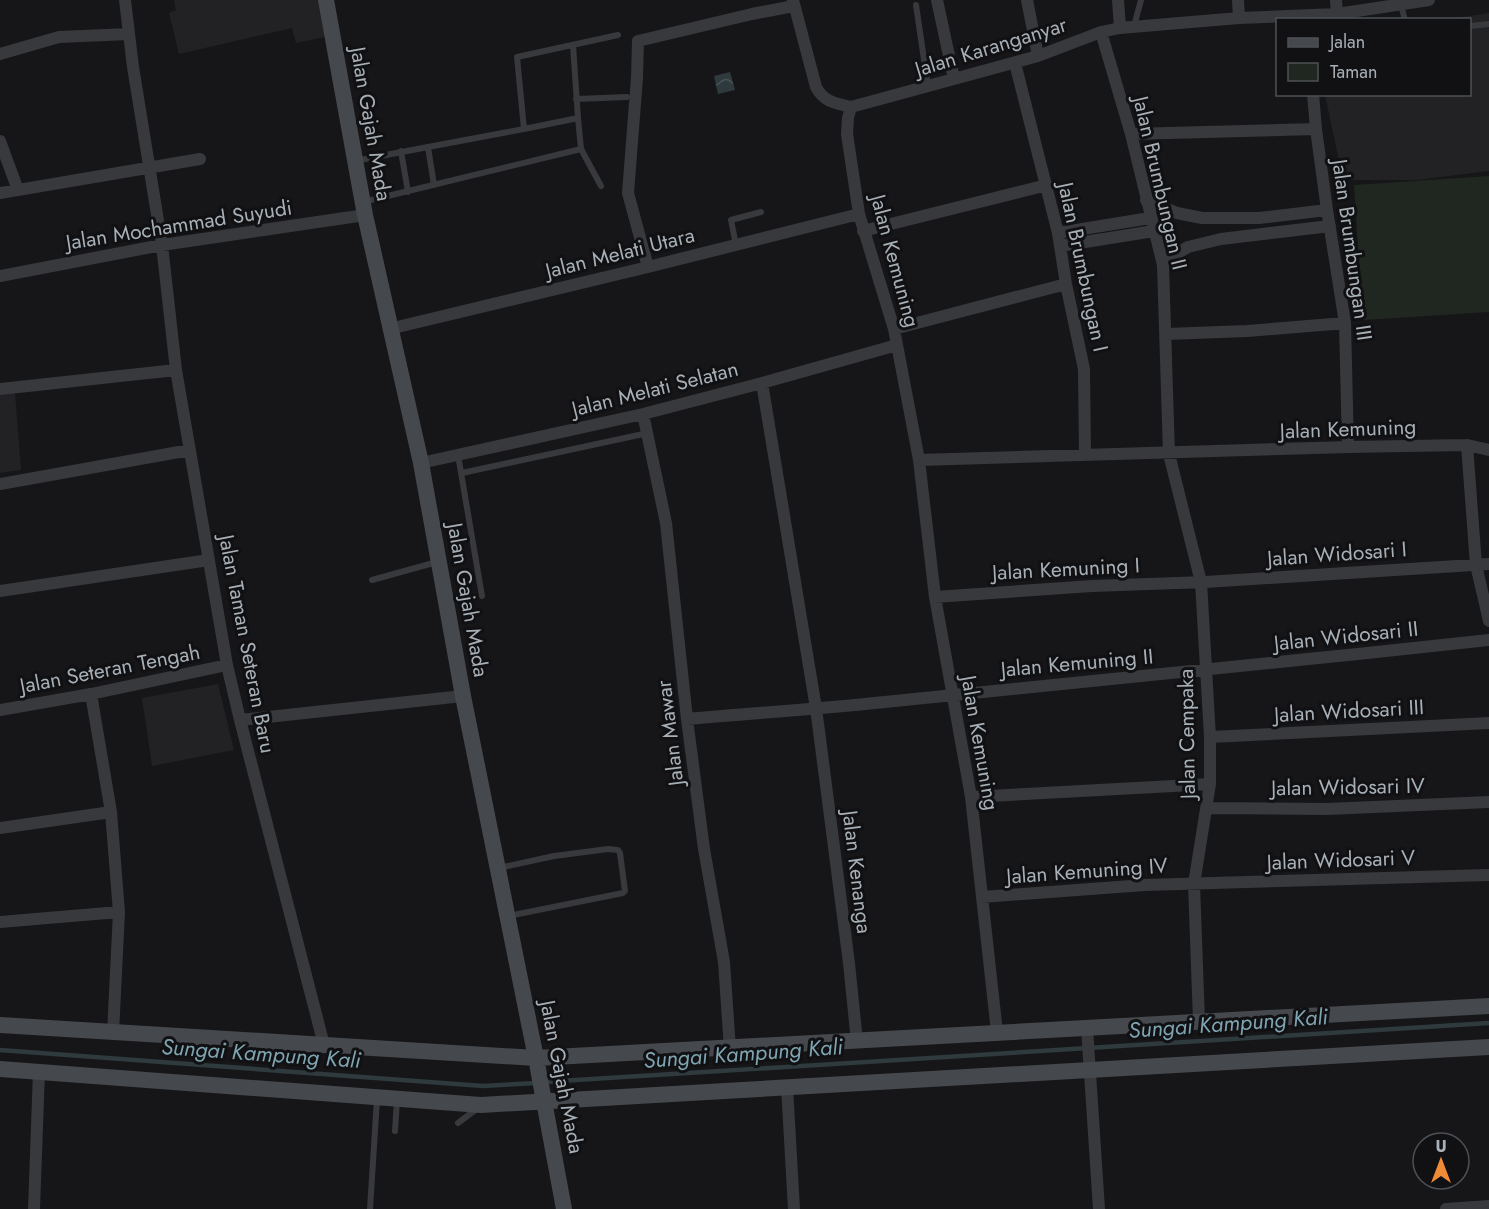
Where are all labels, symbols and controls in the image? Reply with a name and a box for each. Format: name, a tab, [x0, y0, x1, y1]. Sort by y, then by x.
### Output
street label: Jalan Karanganyar	[909, 9, 1071, 85]
legend	[1276, 18, 1471, 96]
text: Jalan	[1328, 29, 1365, 55]
street label: Jalan Gajah Mada	[342, 42, 399, 203]
text: Taman	[1330, 59, 1377, 85]
street label: Jalan Brumbungan II	[1125, 90, 1195, 273]
street label: Jalan Brumbungan III	[1324, 155, 1380, 342]
street label: Jalan Brumbungan I	[1050, 177, 1116, 354]
street label: Jalan Kemuning	[862, 188, 927, 331]
street label: Jalan Mochammad Suyudi	[61, 192, 294, 258]
street label: Jalan Melati Utara	[539, 220, 698, 287]
street label: Jalan Melati Selatan	[566, 354, 741, 425]
street label: Jalan Kemuning	[1276, 412, 1417, 446]
street label: Jalan Gajah Mada	[439, 518, 496, 679]
street label: Jalan Taman Seteran Baru	[211, 529, 283, 756]
street label: Jalan Widosari I	[1263, 534, 1408, 574]
street label: Jalan Kemuning I	[988, 550, 1141, 588]
street label: Jalan Widosari II	[1269, 614, 1420, 659]
street label: Jalan Seteran Tengah	[14, 637, 203, 702]
street label: Jalan Kemuning II	[997, 641, 1154, 685]
street label: Jalan Cempaka	[1171, 669, 1203, 802]
street label: Jalan Kemuning	[953, 670, 1007, 813]
street label: Jalan Mawar	[649, 678, 692, 790]
street label: Jalan Widosari III	[1270, 692, 1425, 730]
street label: Jalan Widosari IV	[1268, 771, 1425, 803]
street label: Jalan Kenanga	[834, 806, 879, 935]
street label: Jalan Widosari V	[1263, 842, 1416, 878]
street label: Jalan Kemuning IV	[1002, 850, 1169, 892]
street label: Jalan Gajah Mada	[532, 995, 592, 1156]
water label: Sungai Kampung Kali	[1127, 1000, 1329, 1046]
water label: Sungai Kampung Kali	[160, 1030, 362, 1076]
water label: Sungai Kampung Kali	[642, 1030, 844, 1076]
north arrow	[1411, 1131, 1471, 1191]
text: U	[1435, 1135, 1447, 1158]

